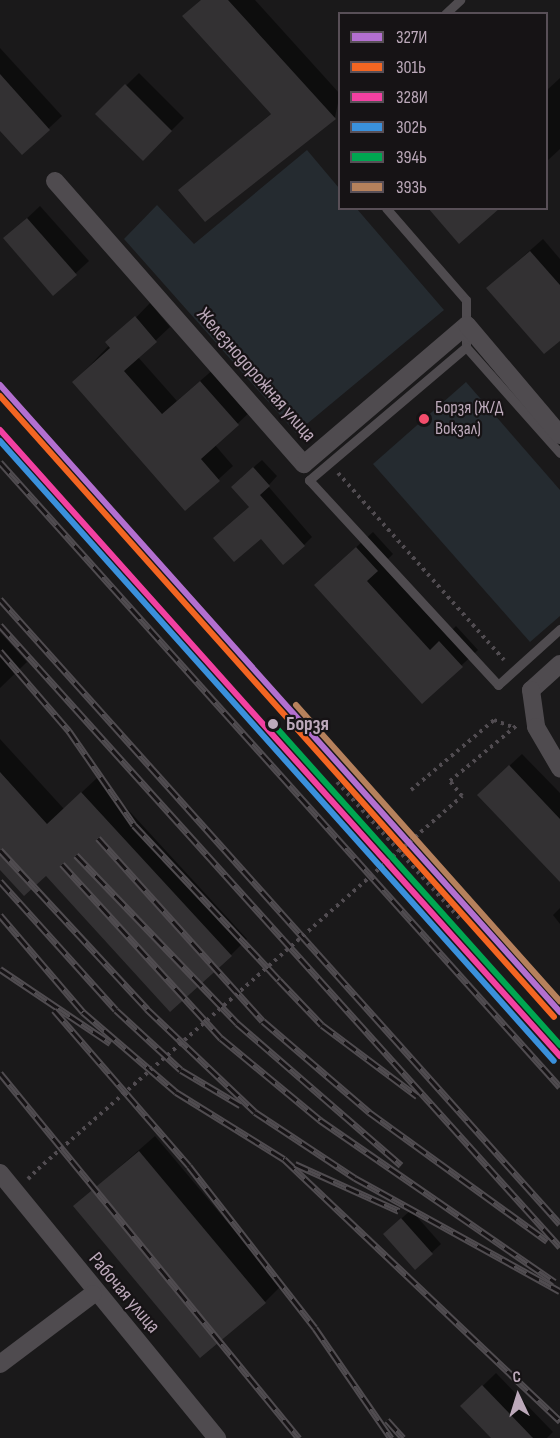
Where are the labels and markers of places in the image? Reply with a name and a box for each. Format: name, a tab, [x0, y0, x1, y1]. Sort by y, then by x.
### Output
place label: Борзя (Ж/Д Вокзал)	[435, 398, 503, 440]
marker: Борзя (Ж/Д Вокзал)	[418, 413, 430, 425]
place label: Борзя	[286, 712, 329, 736]
marker: Борзя	[264, 715, 282, 733]

